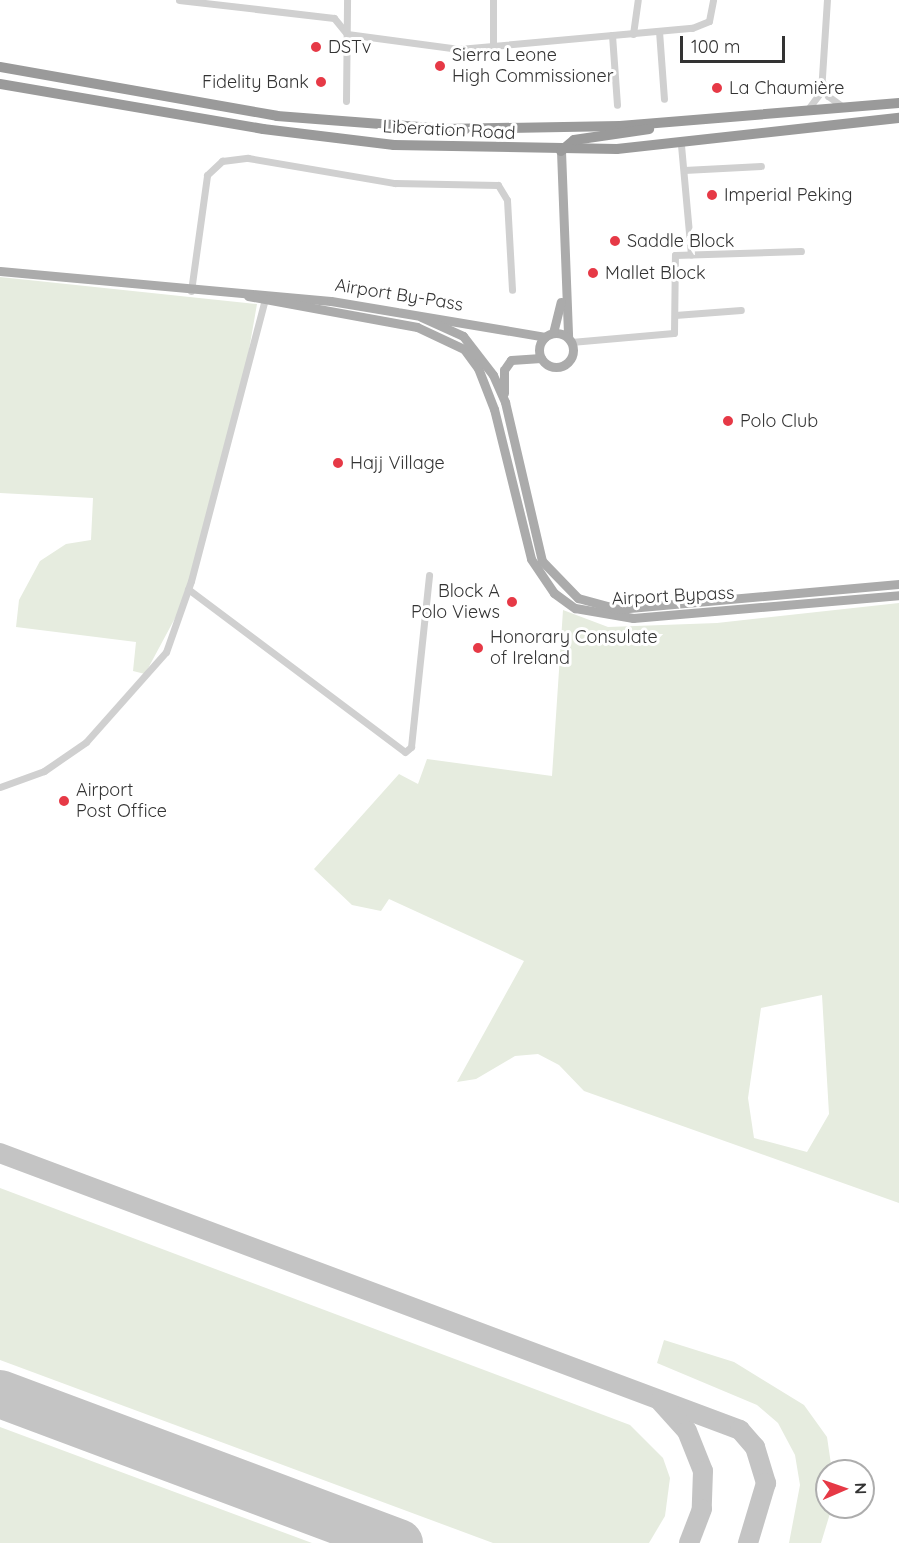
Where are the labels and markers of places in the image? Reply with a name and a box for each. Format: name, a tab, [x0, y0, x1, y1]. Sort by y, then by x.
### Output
place label: DSTv	[328, 36, 371, 58]
marker: DSTv	[309, 40, 323, 54]
place label: Sierra Leone High Commissioner	[452, 45, 614, 88]
marker: Sierra Leone High Commissioner	[433, 59, 447, 73]
place label: Fidelity Bank	[202, 71, 309, 93]
marker: Fidelity Bank	[314, 75, 328, 89]
place label: La Chaumière	[729, 77, 844, 99]
marker: La Chaumière	[710, 81, 724, 95]
place label: Imperial Peking	[724, 184, 853, 206]
marker: Imperial Peking	[705, 188, 719, 202]
place label: Saddle Block	[627, 230, 734, 252]
marker: Saddle Block	[608, 234, 622, 248]
place label: Mallet Block	[605, 262, 706, 284]
marker: Mallet Block	[586, 266, 600, 280]
place label: Polo Club	[740, 410, 818, 432]
marker: Polo Club	[721, 414, 735, 428]
place label: Hajj Village	[350, 452, 445, 474]
marker: Hajj Village	[331, 456, 345, 470]
place label: Block A Polo Views	[411, 581, 500, 624]
marker: Block A Polo Views	[505, 595, 519, 609]
place label: Honorary Consulate of Ireland	[490, 627, 658, 670]
marker: Honorary Consulate of Ireland	[471, 641, 485, 655]
place label: Airport Post Office	[76, 780, 167, 822]
marker: Airport Post Office	[57, 794, 71, 808]

